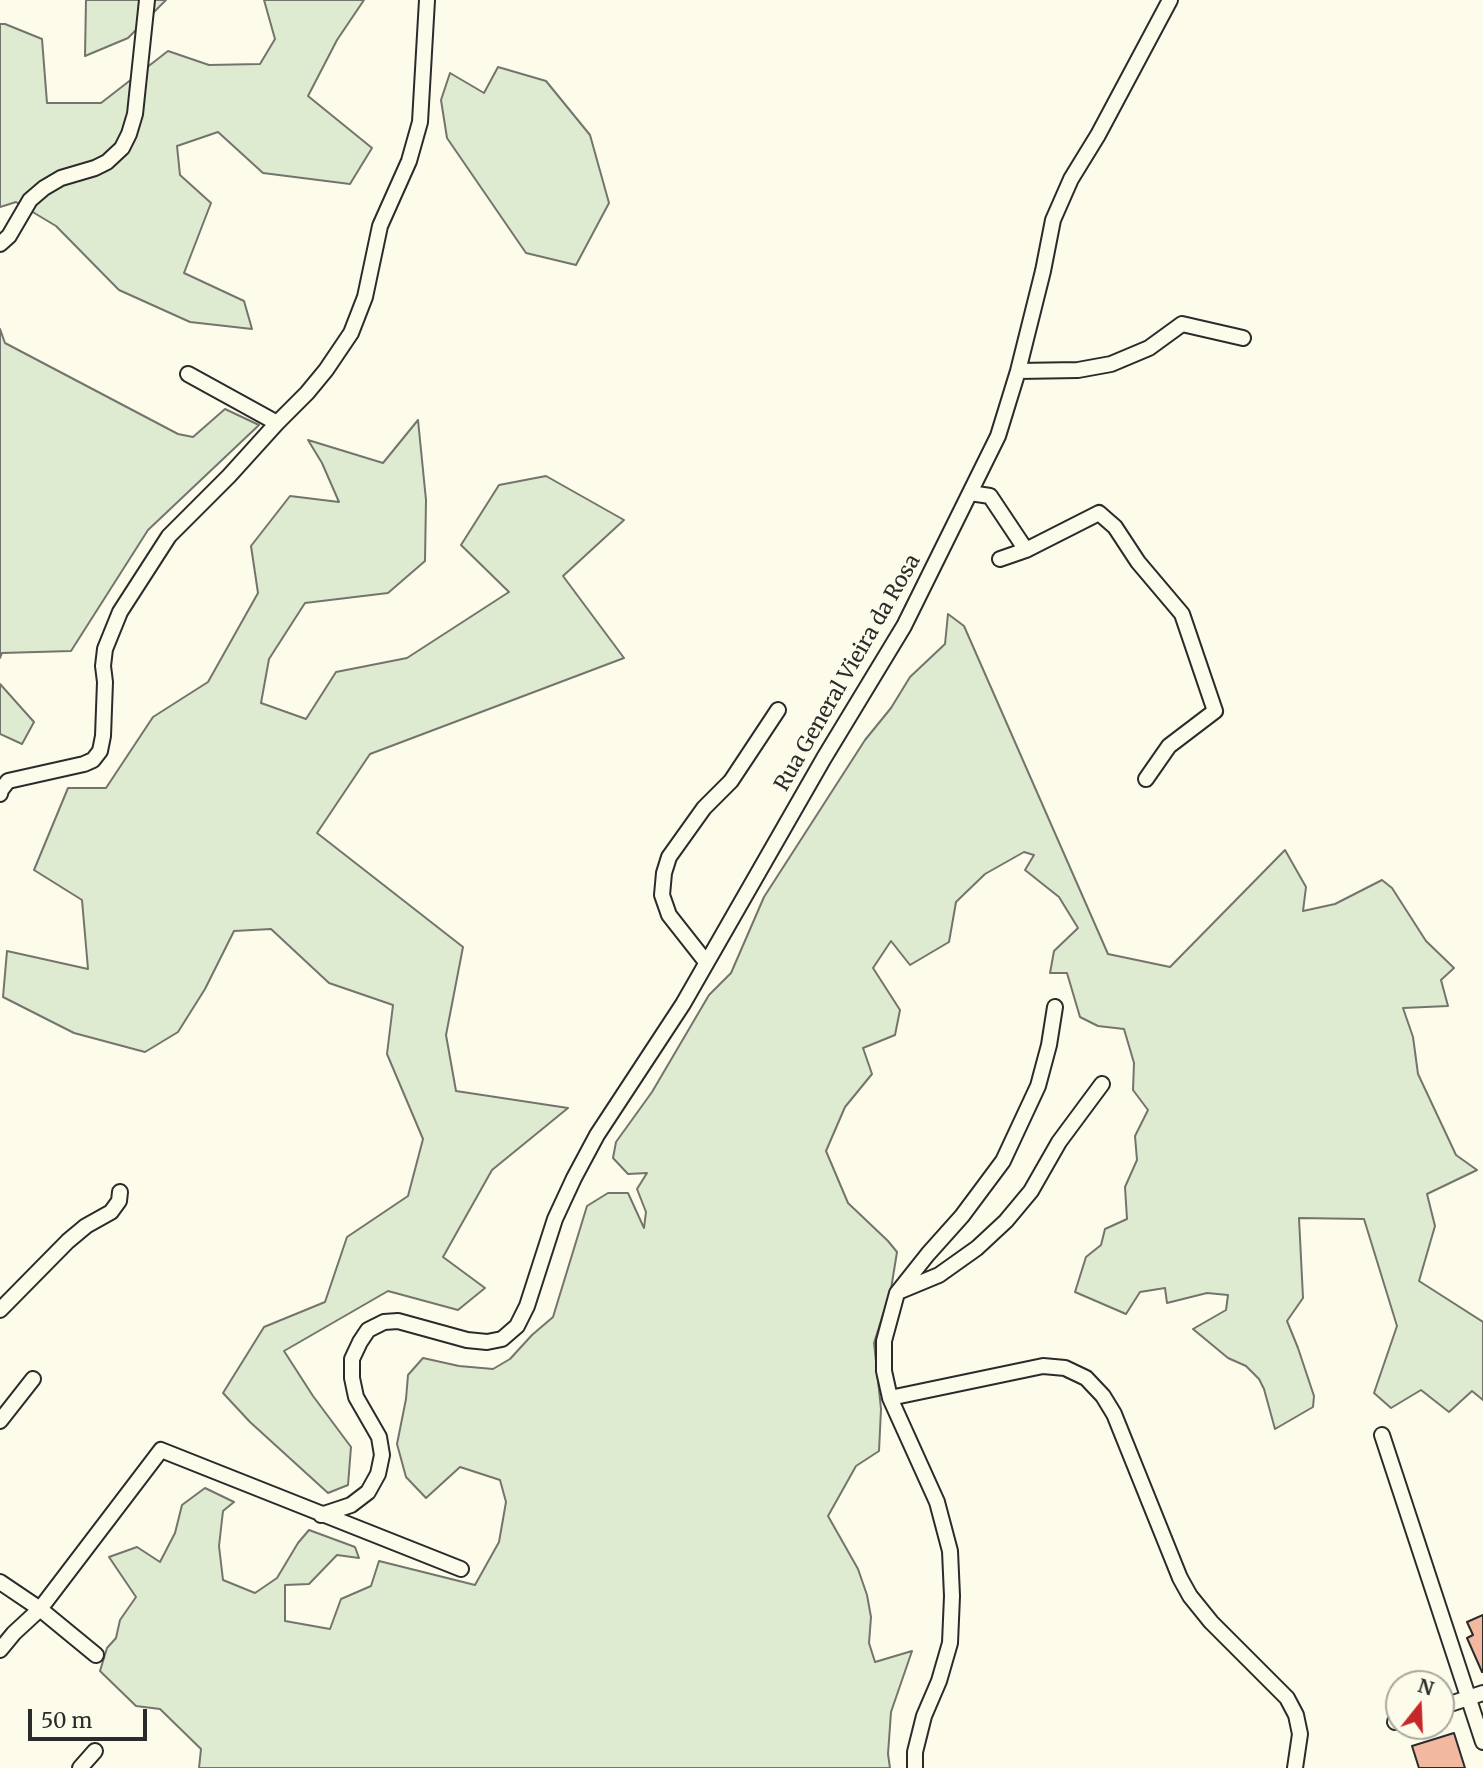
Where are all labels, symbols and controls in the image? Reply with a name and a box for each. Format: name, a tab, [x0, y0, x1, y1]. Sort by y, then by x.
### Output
street label: Rua General Vieira da Rosa	[770, 550, 926, 796]
north arrow	[1385, 1670, 1455, 1740]
text: N	[1415, 1673, 1437, 1701]
scale bar	[32, 1694, 150, 1738]
text: 50 m	[41, 1707, 92, 1734]

